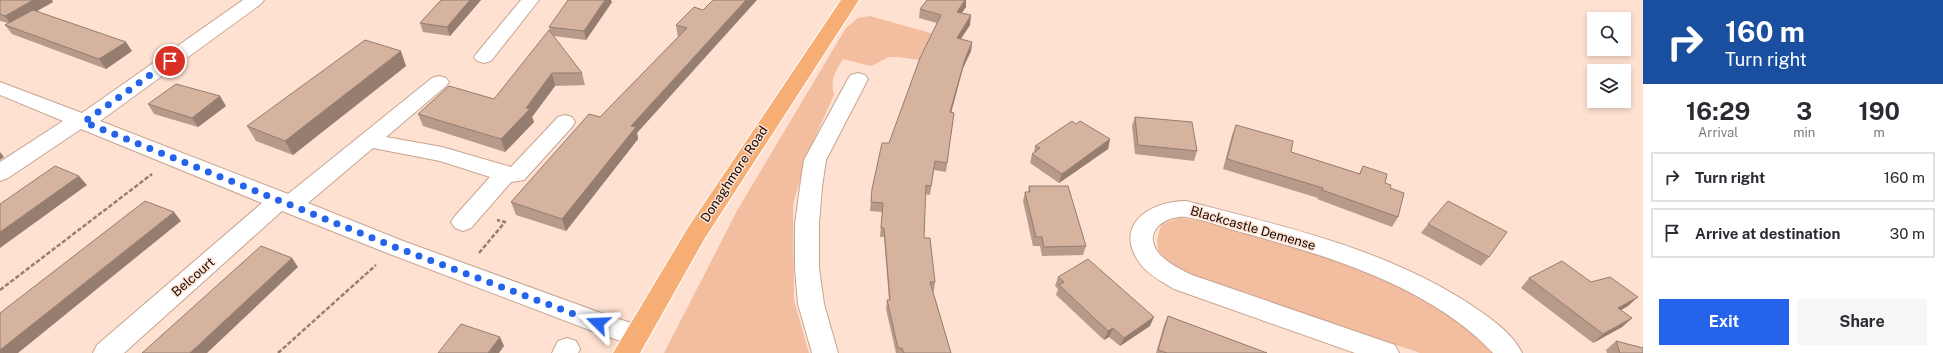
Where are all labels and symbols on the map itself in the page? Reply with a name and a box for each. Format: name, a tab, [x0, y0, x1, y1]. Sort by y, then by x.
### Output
pin	[153, 44, 187, 78]
street label: Donaghmore Road	[697, 123, 771, 225]
street label: Blackcastle Demense	[1189, 203, 1317, 253]
street label: Belcourt	[169, 254, 217, 300]
position arrow	[577, 302, 619, 344]

